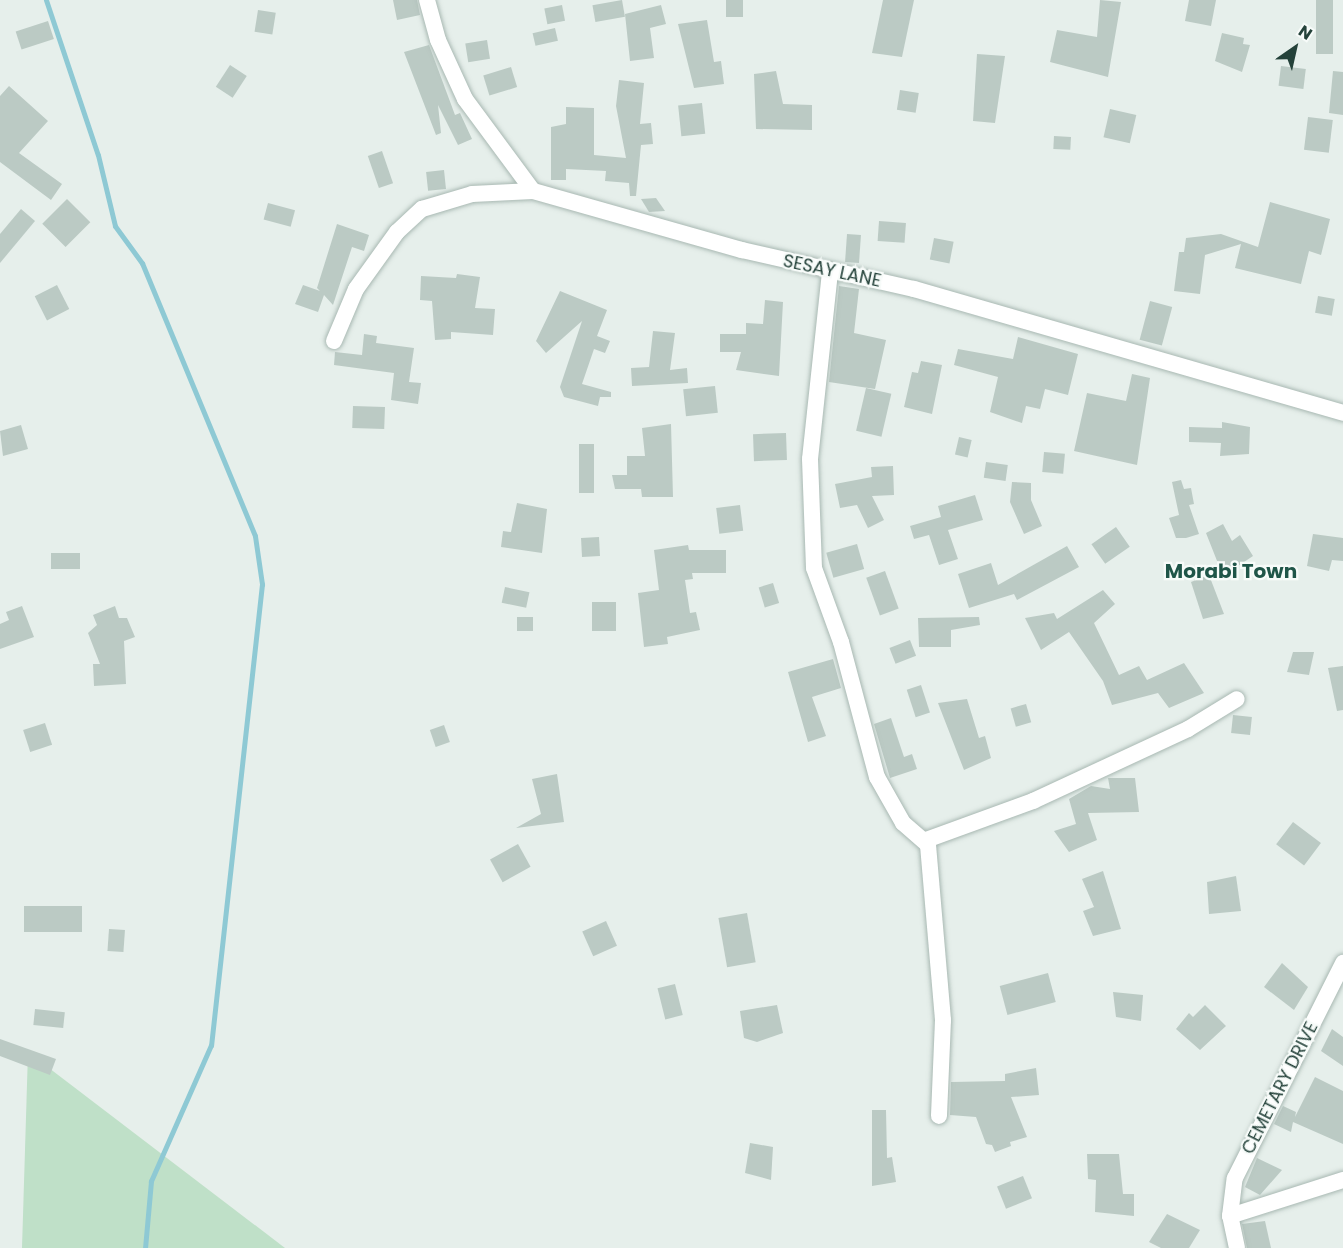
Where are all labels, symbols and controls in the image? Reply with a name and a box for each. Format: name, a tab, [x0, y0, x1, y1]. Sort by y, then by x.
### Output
north arrow	[1265, 18, 1325, 78]
text: N	[1294, 20, 1317, 46]
street label: SESAY LANE	[781, 250, 883, 292]
district label: Morabi Town	[1165, 559, 1297, 583]
street label: CEMETARY DRIVE	[1237, 1018, 1323, 1158]

